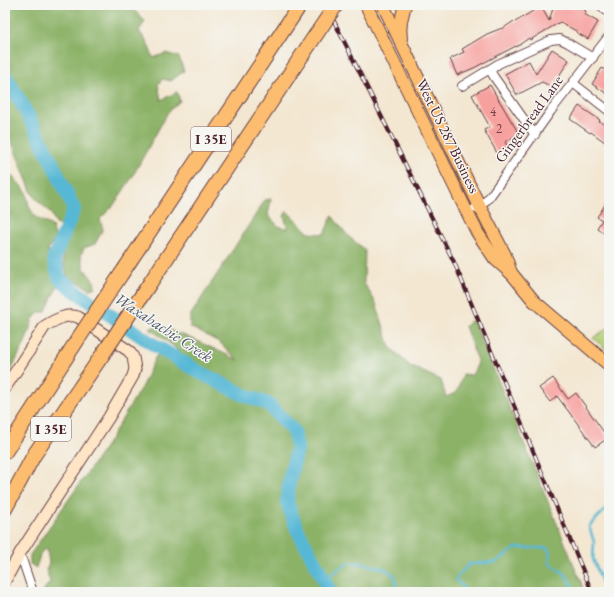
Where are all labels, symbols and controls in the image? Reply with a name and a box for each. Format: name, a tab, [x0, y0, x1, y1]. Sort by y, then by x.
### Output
street label: Gingerbread Lane	[490, 71, 567, 166]
street label: West US 287 Business	[413, 75, 484, 196]
house number: 4	[490, 103, 497, 120]
house number: 2	[496, 120, 503, 137]
road number: I 35E	[191, 127, 231, 151]
water label: Waxahachie Creek	[111, 288, 217, 367]
road number: I 35E	[31, 417, 71, 441]

